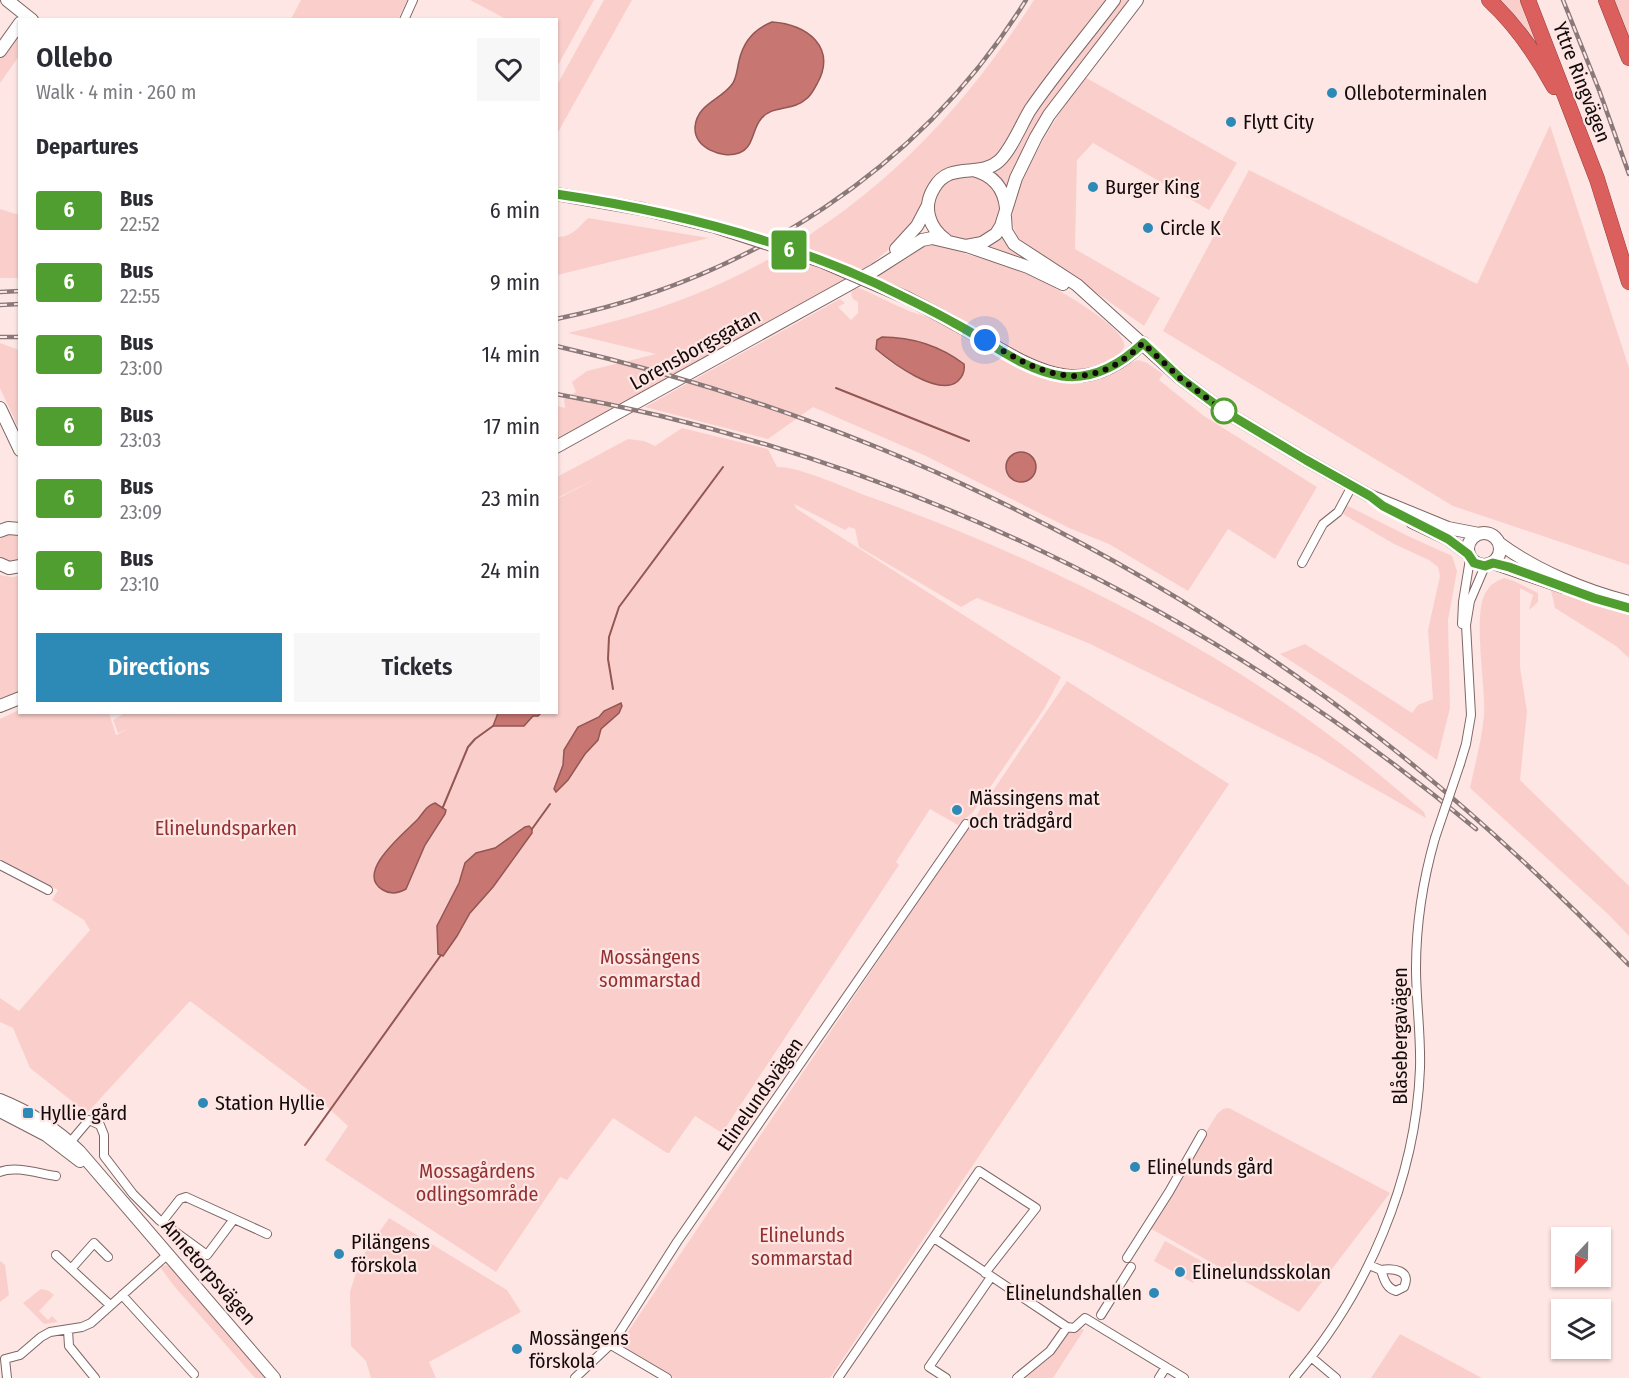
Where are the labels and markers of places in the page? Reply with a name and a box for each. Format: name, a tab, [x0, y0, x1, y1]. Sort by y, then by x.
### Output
place label: Olleboterminalen	[1344, 81, 1487, 105]
marker: Olleboterminalen	[1325, 86, 1339, 100]
place label: Flytt City	[1243, 110, 1314, 134]
marker: Flytt City	[1224, 115, 1238, 129]
place label: Burger King	[1105, 175, 1200, 199]
marker: Burger King	[1086, 180, 1100, 194]
place label: Circle K	[1160, 216, 1221, 240]
marker: Circle K	[1141, 221, 1155, 235]
unlabelled marker	[1211, 398, 1237, 424]
place label: Mässingens mat och trädgård	[969, 786, 1100, 833]
marker: Mässingens mat och trädgård	[950, 803, 964, 817]
place label: Station Hyllie	[215, 1091, 325, 1115]
marker: Station Hyllie	[196, 1096, 210, 1110]
place label: Hyllie gård	[40, 1101, 127, 1125]
marker: Hyllie gård	[21, 1106, 35, 1120]
place label: Elinelunds gård	[1147, 1155, 1273, 1179]
marker: Elinelunds gård	[1128, 1160, 1142, 1174]
place label: Pilängens förskola	[351, 1230, 430, 1277]
marker: Pilängens förskola	[332, 1247, 346, 1261]
place label: Elinelundsskolan	[1192, 1260, 1331, 1284]
marker: Elinelundsskolan	[1173, 1265, 1187, 1279]
place label: Elinelundshallen	[1005, 1281, 1142, 1305]
marker: Elinelundshallen	[1147, 1286, 1161, 1300]
place label: Mossängens förskola	[529, 1326, 629, 1373]
marker: Mossängens förskola	[510, 1342, 524, 1356]

